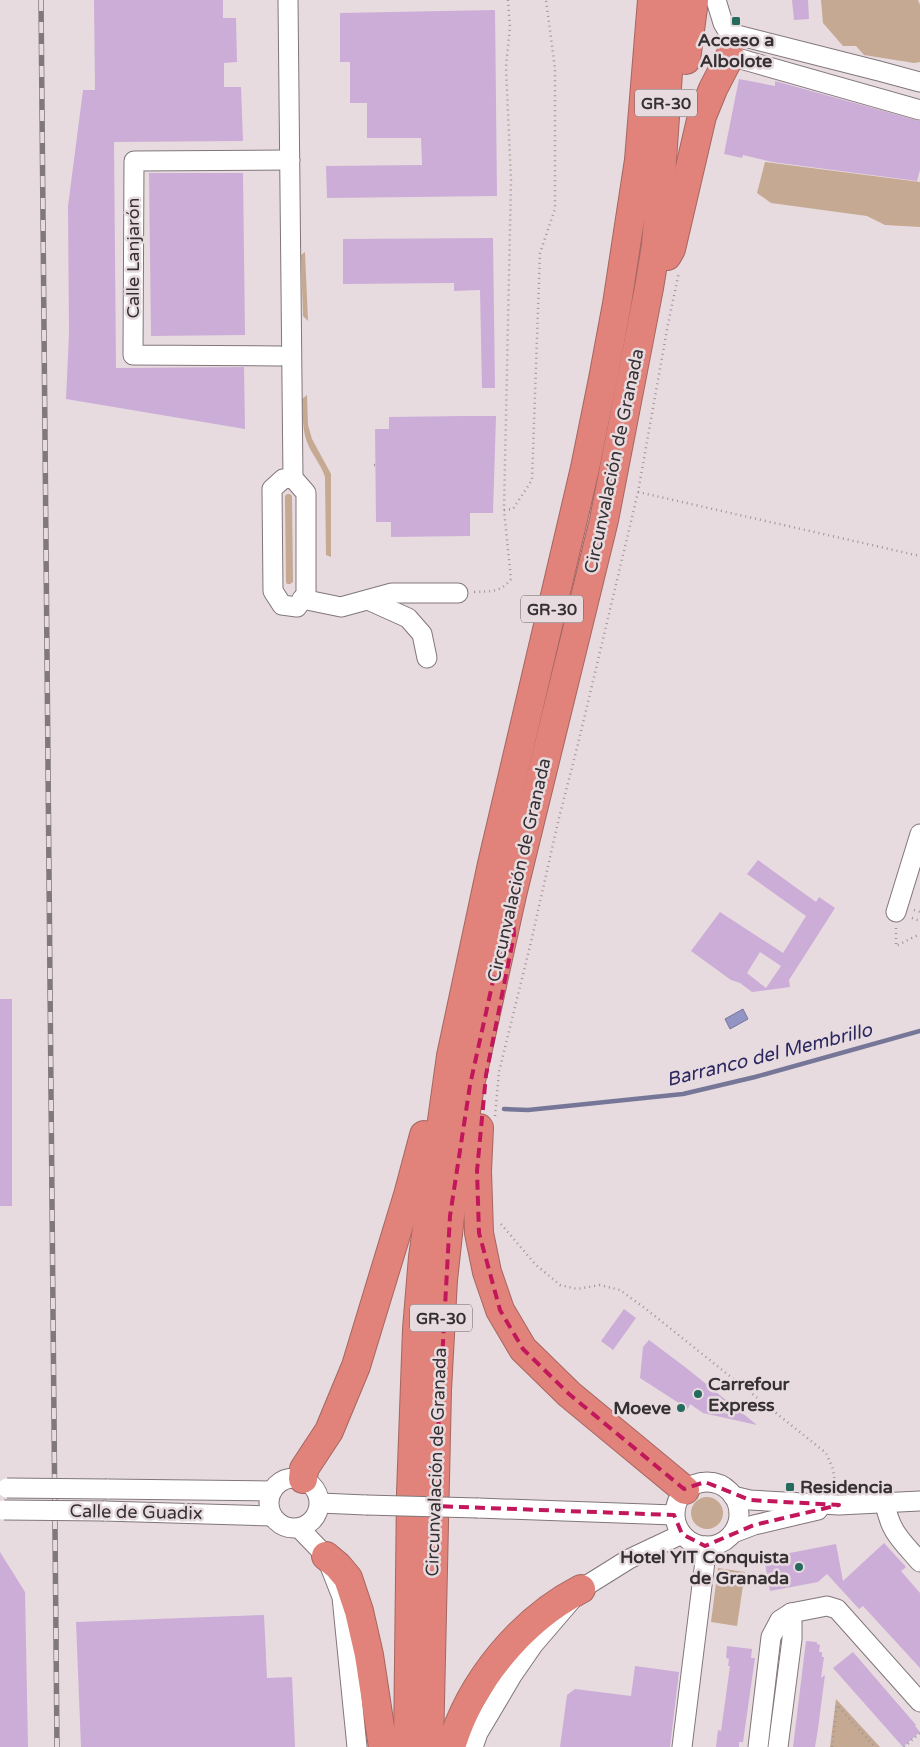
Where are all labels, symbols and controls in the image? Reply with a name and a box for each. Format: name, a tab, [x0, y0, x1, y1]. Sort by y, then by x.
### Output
marker: Acceso a Albolote	[730, 15, 742, 27]
place label: Acceso a Albolote	[698, 29, 774, 72]
road number: GR-30	[635, 90, 697, 116]
street label: Calle Lanjarón	[122, 197, 144, 319]
street label: Circunvalación de Granada	[579, 347, 649, 575]
road number: GR-30	[521, 596, 583, 622]
street label: Circunvalación de Granada	[483, 756, 555, 984]
water label: Barranco del Membrillo	[664, 1018, 876, 1091]
road number: GR-30	[410, 1305, 472, 1332]
street label: Circunvalación de Granada	[421, 1347, 451, 1577]
place label: Carrefour Express	[708, 1373, 791, 1416]
marker: Carrefour Express	[692, 1388, 704, 1400]
place label: Moeve	[613, 1397, 671, 1419]
marker: Moeve	[675, 1402, 687, 1414]
place label: Residencia	[800, 1476, 893, 1498]
marker: Residencia	[784, 1481, 796, 1493]
street label: Calle de Guadix	[69, 1500, 203, 1524]
place label: Hotel YIT Conquista de Granada	[620, 1546, 789, 1589]
marker: Hotel YIT Conquista de Granada	[793, 1561, 805, 1573]

